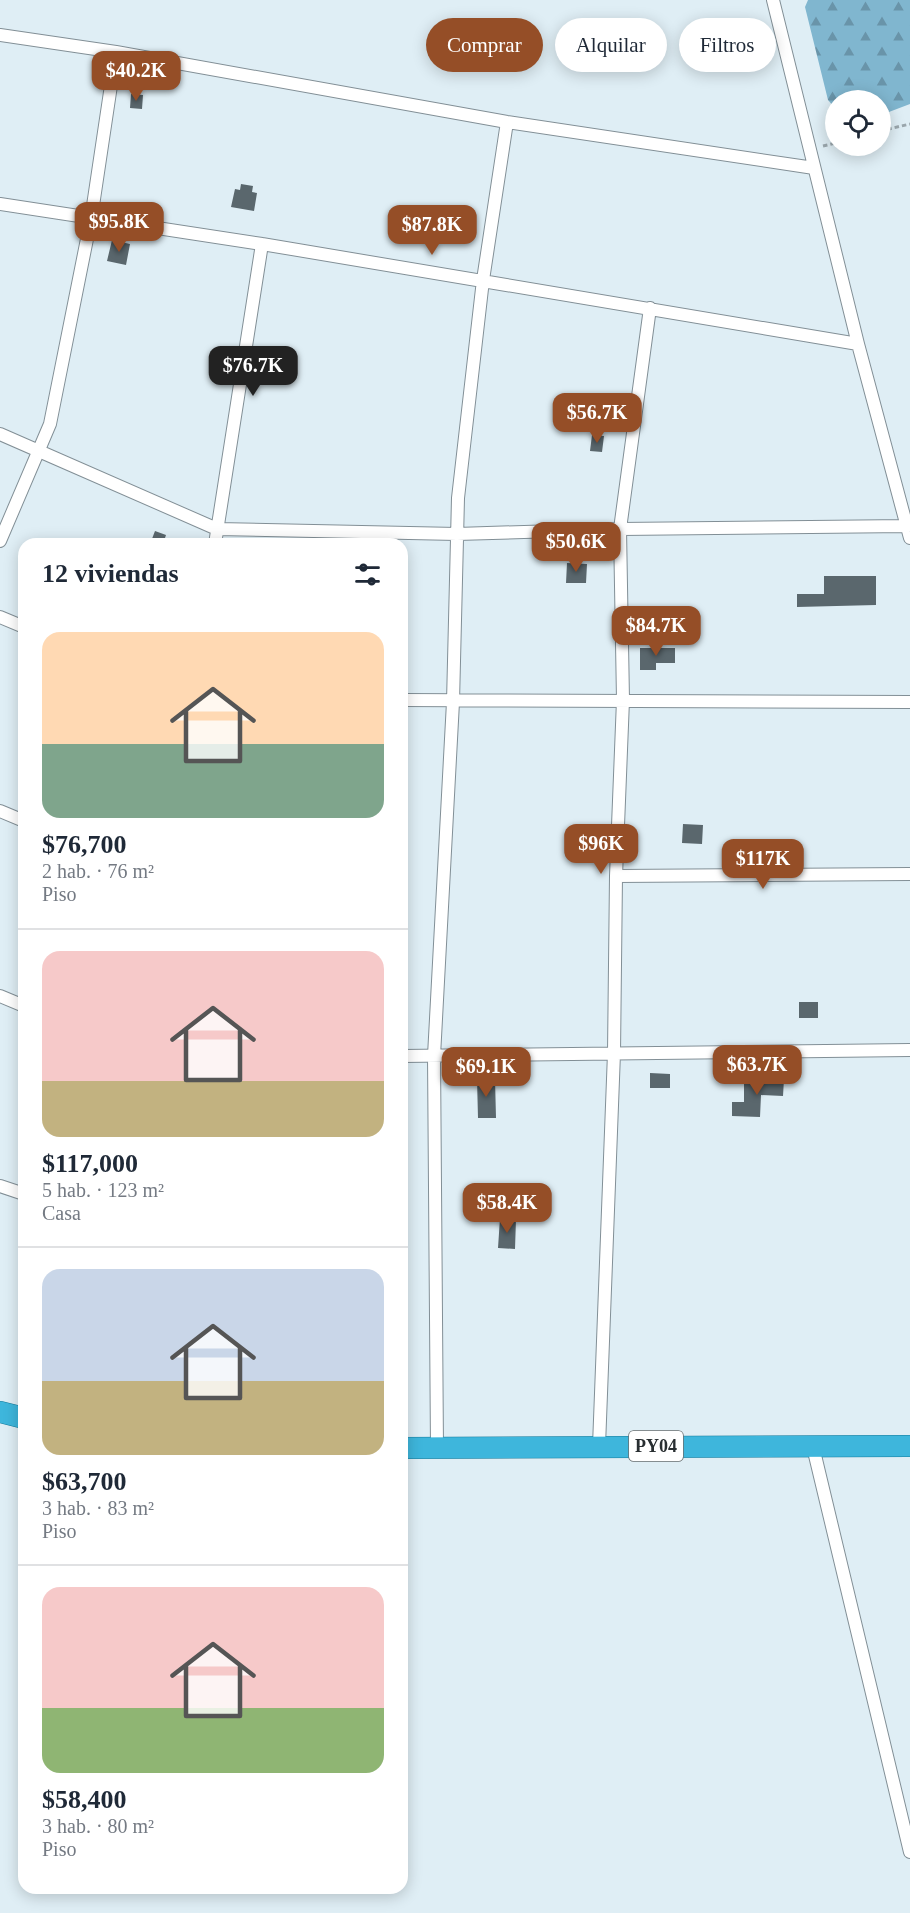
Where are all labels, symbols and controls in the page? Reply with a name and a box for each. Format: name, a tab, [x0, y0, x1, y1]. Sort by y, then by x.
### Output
chip: Comprar	[426, 18, 543, 72]
chip: Alquilar	[555, 18, 667, 72]
chip: Filtros	[679, 18, 776, 72]
pin: $40.2K	[87, 51, 185, 102]
text: $40.2K	[106, 59, 166, 81]
map controls	[825, 90, 891, 156]
button: locate	[825, 90, 891, 156]
pin: $95.8K	[70, 202, 168, 253]
pin: $87.8K	[383, 205, 481, 256]
text: $95.8K	[89, 210, 149, 232]
text: $87.8K	[402, 213, 462, 235]
pin: $76.7K	[204, 346, 302, 397]
text: $76.7K	[223, 354, 283, 376]
pin: $56.7K	[548, 393, 646, 444]
text: $56.7K	[567, 401, 627, 423]
pin: $50.6K	[527, 522, 625, 573]
text: $50.6K	[546, 530, 606, 552]
icon: filters	[351, 558, 384, 591]
text: 12 viviendas	[42, 559, 179, 588]
pin: $84.7K	[607, 606, 705, 657]
text: $84.7K	[626, 614, 686, 636]
icon: home	[159, 671, 267, 779]
pin: $96K	[565, 824, 637, 875]
text: $76,700	[42, 830, 127, 859]
text: $96K	[578, 832, 624, 854]
pin: $117K	[721, 839, 805, 890]
text: $117K	[736, 847, 790, 869]
text: 2 hab. · 76 m²	[42, 860, 154, 882]
text: Piso	[42, 883, 76, 905]
icon: home	[159, 990, 267, 1098]
pin: $63.7K	[708, 1045, 806, 1096]
pin: $69.1K	[437, 1047, 535, 1098]
text: $63.7K	[727, 1053, 787, 1075]
text: $69.1K	[456, 1055, 516, 1077]
text: $117,000	[42, 1149, 138, 1178]
text: 5 hab. · 123 m²	[42, 1179, 164, 1201]
pin: $58.4K	[458, 1183, 556, 1234]
text: $58.4K	[477, 1191, 537, 1213]
text: Casa	[42, 1202, 81, 1224]
icon: home	[159, 1308, 267, 1416]
road number: PY04	[629, 1431, 683, 1461]
text: $63,700	[42, 1467, 127, 1496]
text: 3 hab. · 83 m²	[42, 1497, 154, 1519]
text: Piso	[42, 1520, 76, 1542]
icon: home	[159, 1626, 267, 1734]
text: $58,400	[42, 1785, 127, 1814]
text: 3 hab. · 80 m²	[42, 1815, 154, 1837]
text: Piso	[42, 1838, 76, 1860]

